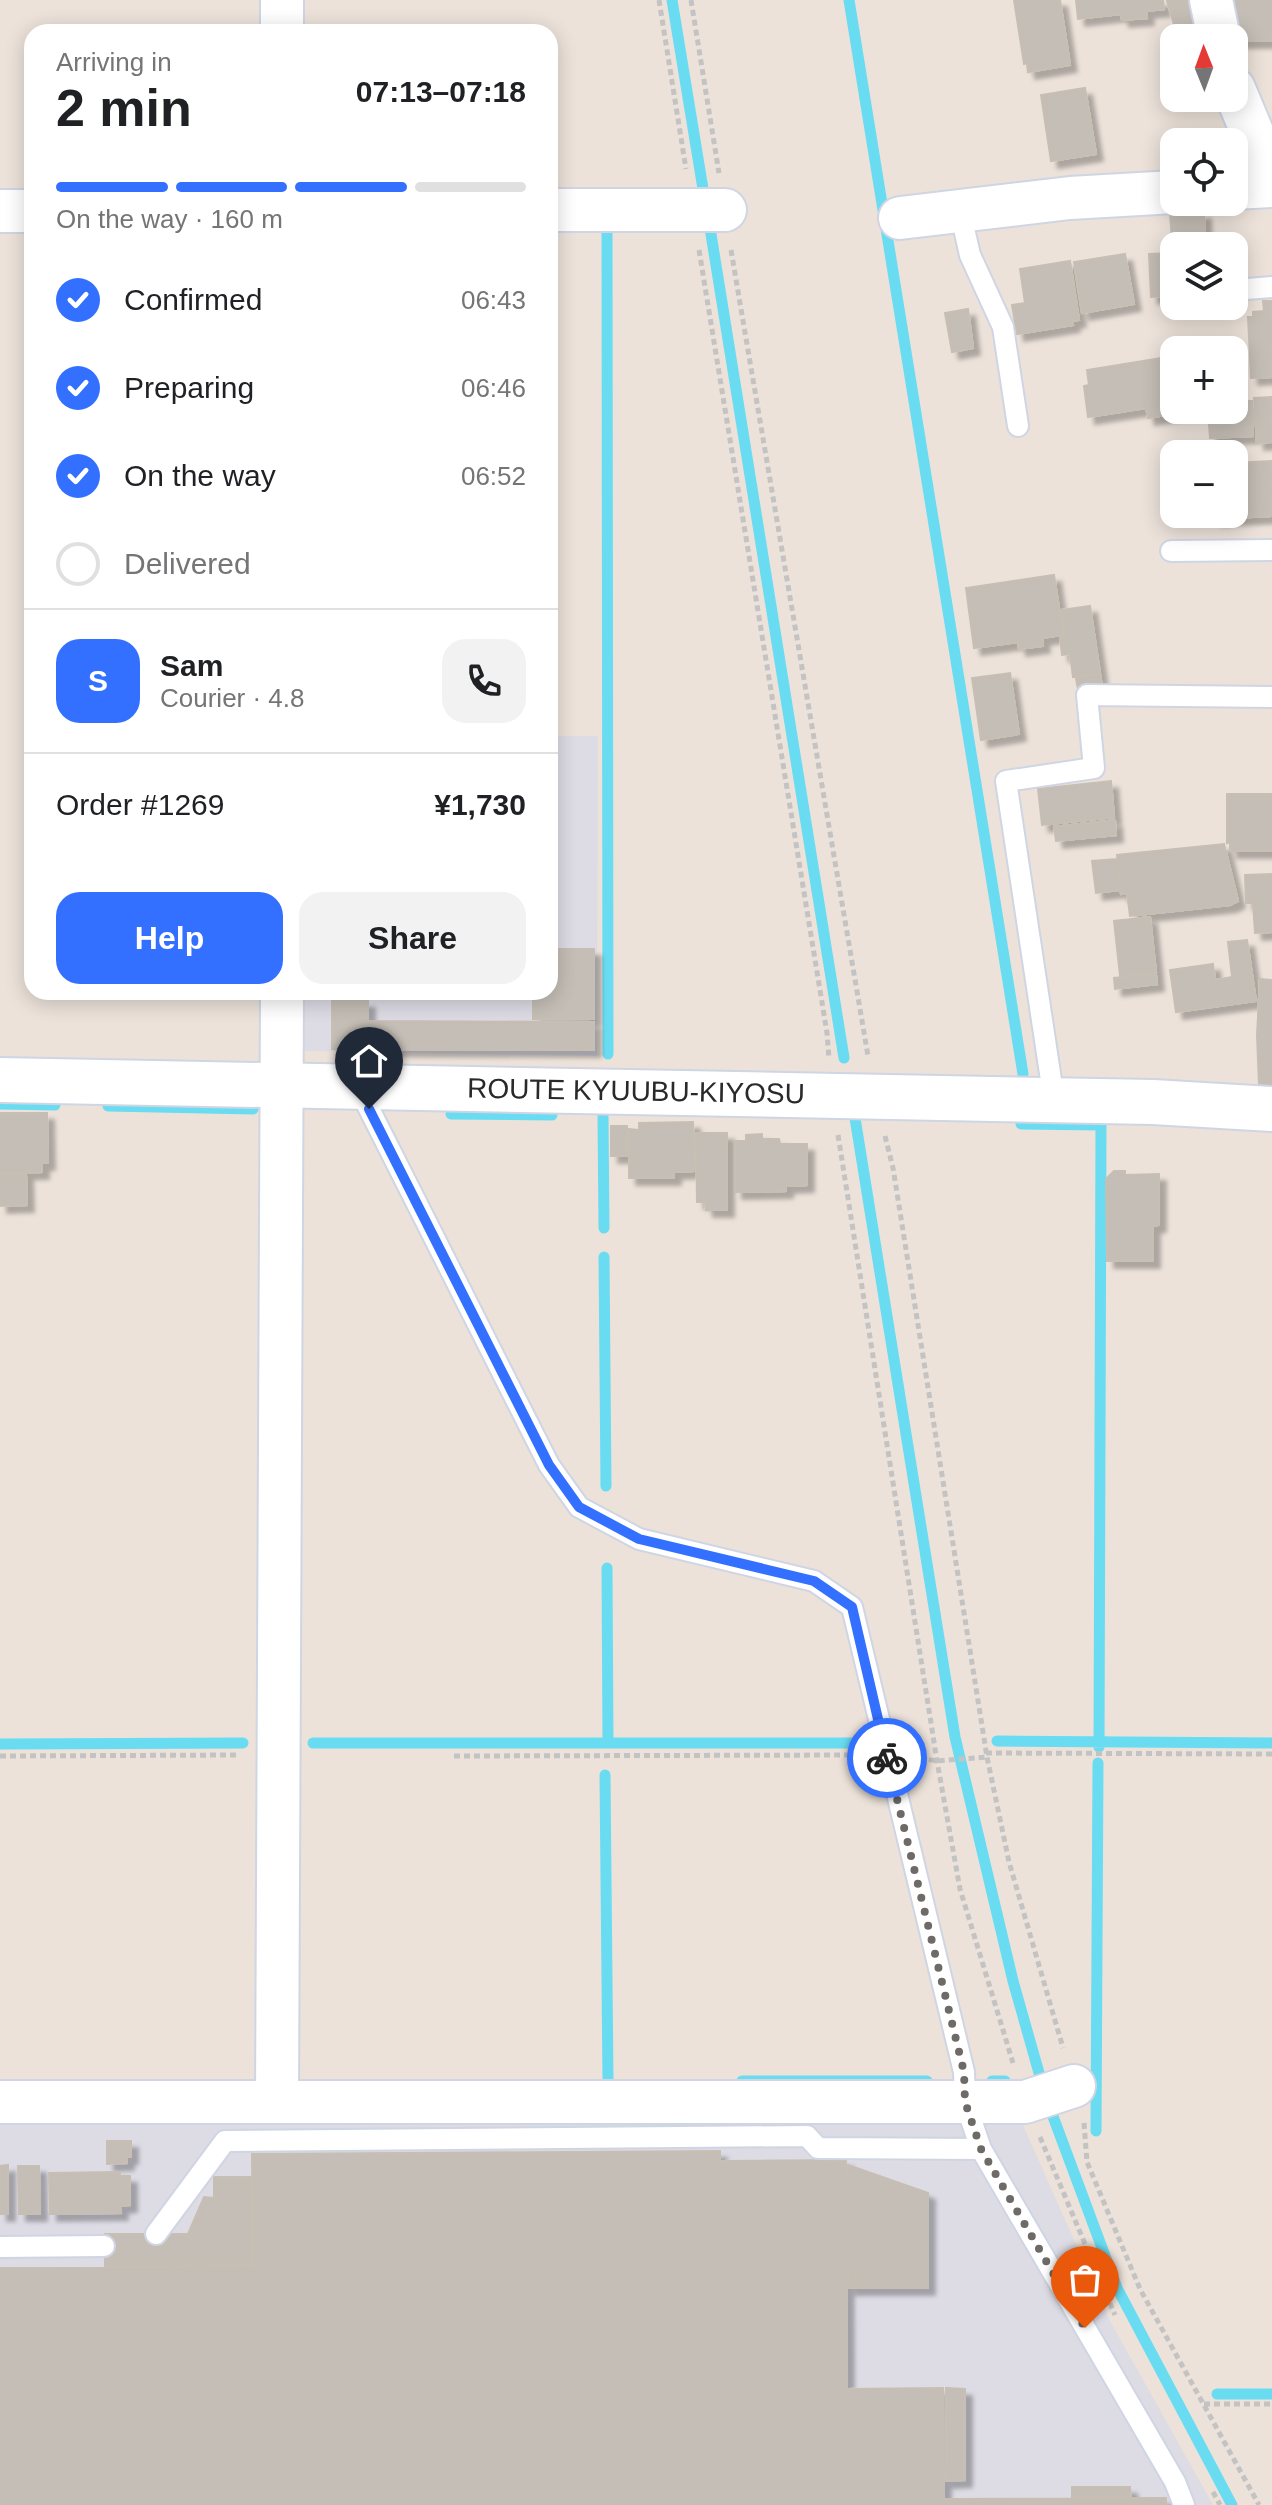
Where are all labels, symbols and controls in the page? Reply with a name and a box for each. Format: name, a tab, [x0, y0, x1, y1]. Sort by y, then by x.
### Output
north arrow	[1160, 24, 1248, 112]
map controls	[1160, 24, 1248, 528]
text: Arriving in	[56, 47, 172, 77]
text: 07:13–07:18	[356, 75, 526, 108]
text: 2 min	[56, 79, 192, 137]
button: locate	[1160, 128, 1248, 216]
text: On the way · 160 m	[56, 204, 283, 234]
button: layers	[1160, 232, 1248, 320]
icon: check	[56, 278, 100, 322]
text: Confirmed	[124, 283, 262, 316]
text: 06:43	[461, 285, 526, 315]
button: +	[1160, 336, 1248, 424]
icon: check	[56, 366, 100, 410]
text: Preparing	[124, 371, 254, 404]
text: 06:46	[461, 373, 526, 403]
button: −	[1160, 440, 1248, 528]
icon: check	[56, 454, 100, 498]
text: On the way	[124, 459, 276, 492]
text: 06:52	[461, 461, 526, 491]
text: Delivered	[124, 547, 251, 580]
button: phone	[442, 639, 526, 723]
text: Sam	[160, 649, 223, 682]
text: S	[88, 664, 108, 697]
text: Courier · 4.8	[160, 683, 305, 713]
text: Order #1269	[56, 788, 224, 821]
text: ¥1,730	[434, 788, 526, 821]
button: Help	[56, 892, 283, 984]
button: Share	[299, 892, 526, 984]
pin	[335, 1027, 403, 1109]
icon: home	[347, 1039, 391, 1083]
street label: ROUTE KYUUBU-KIYOSU	[467, 1073, 805, 1109]
courier	[847, 1718, 927, 1798]
icon: bike	[865, 1736, 909, 1780]
pin	[1051, 2246, 1119, 2328]
icon: bag	[1063, 2258, 1107, 2302]

